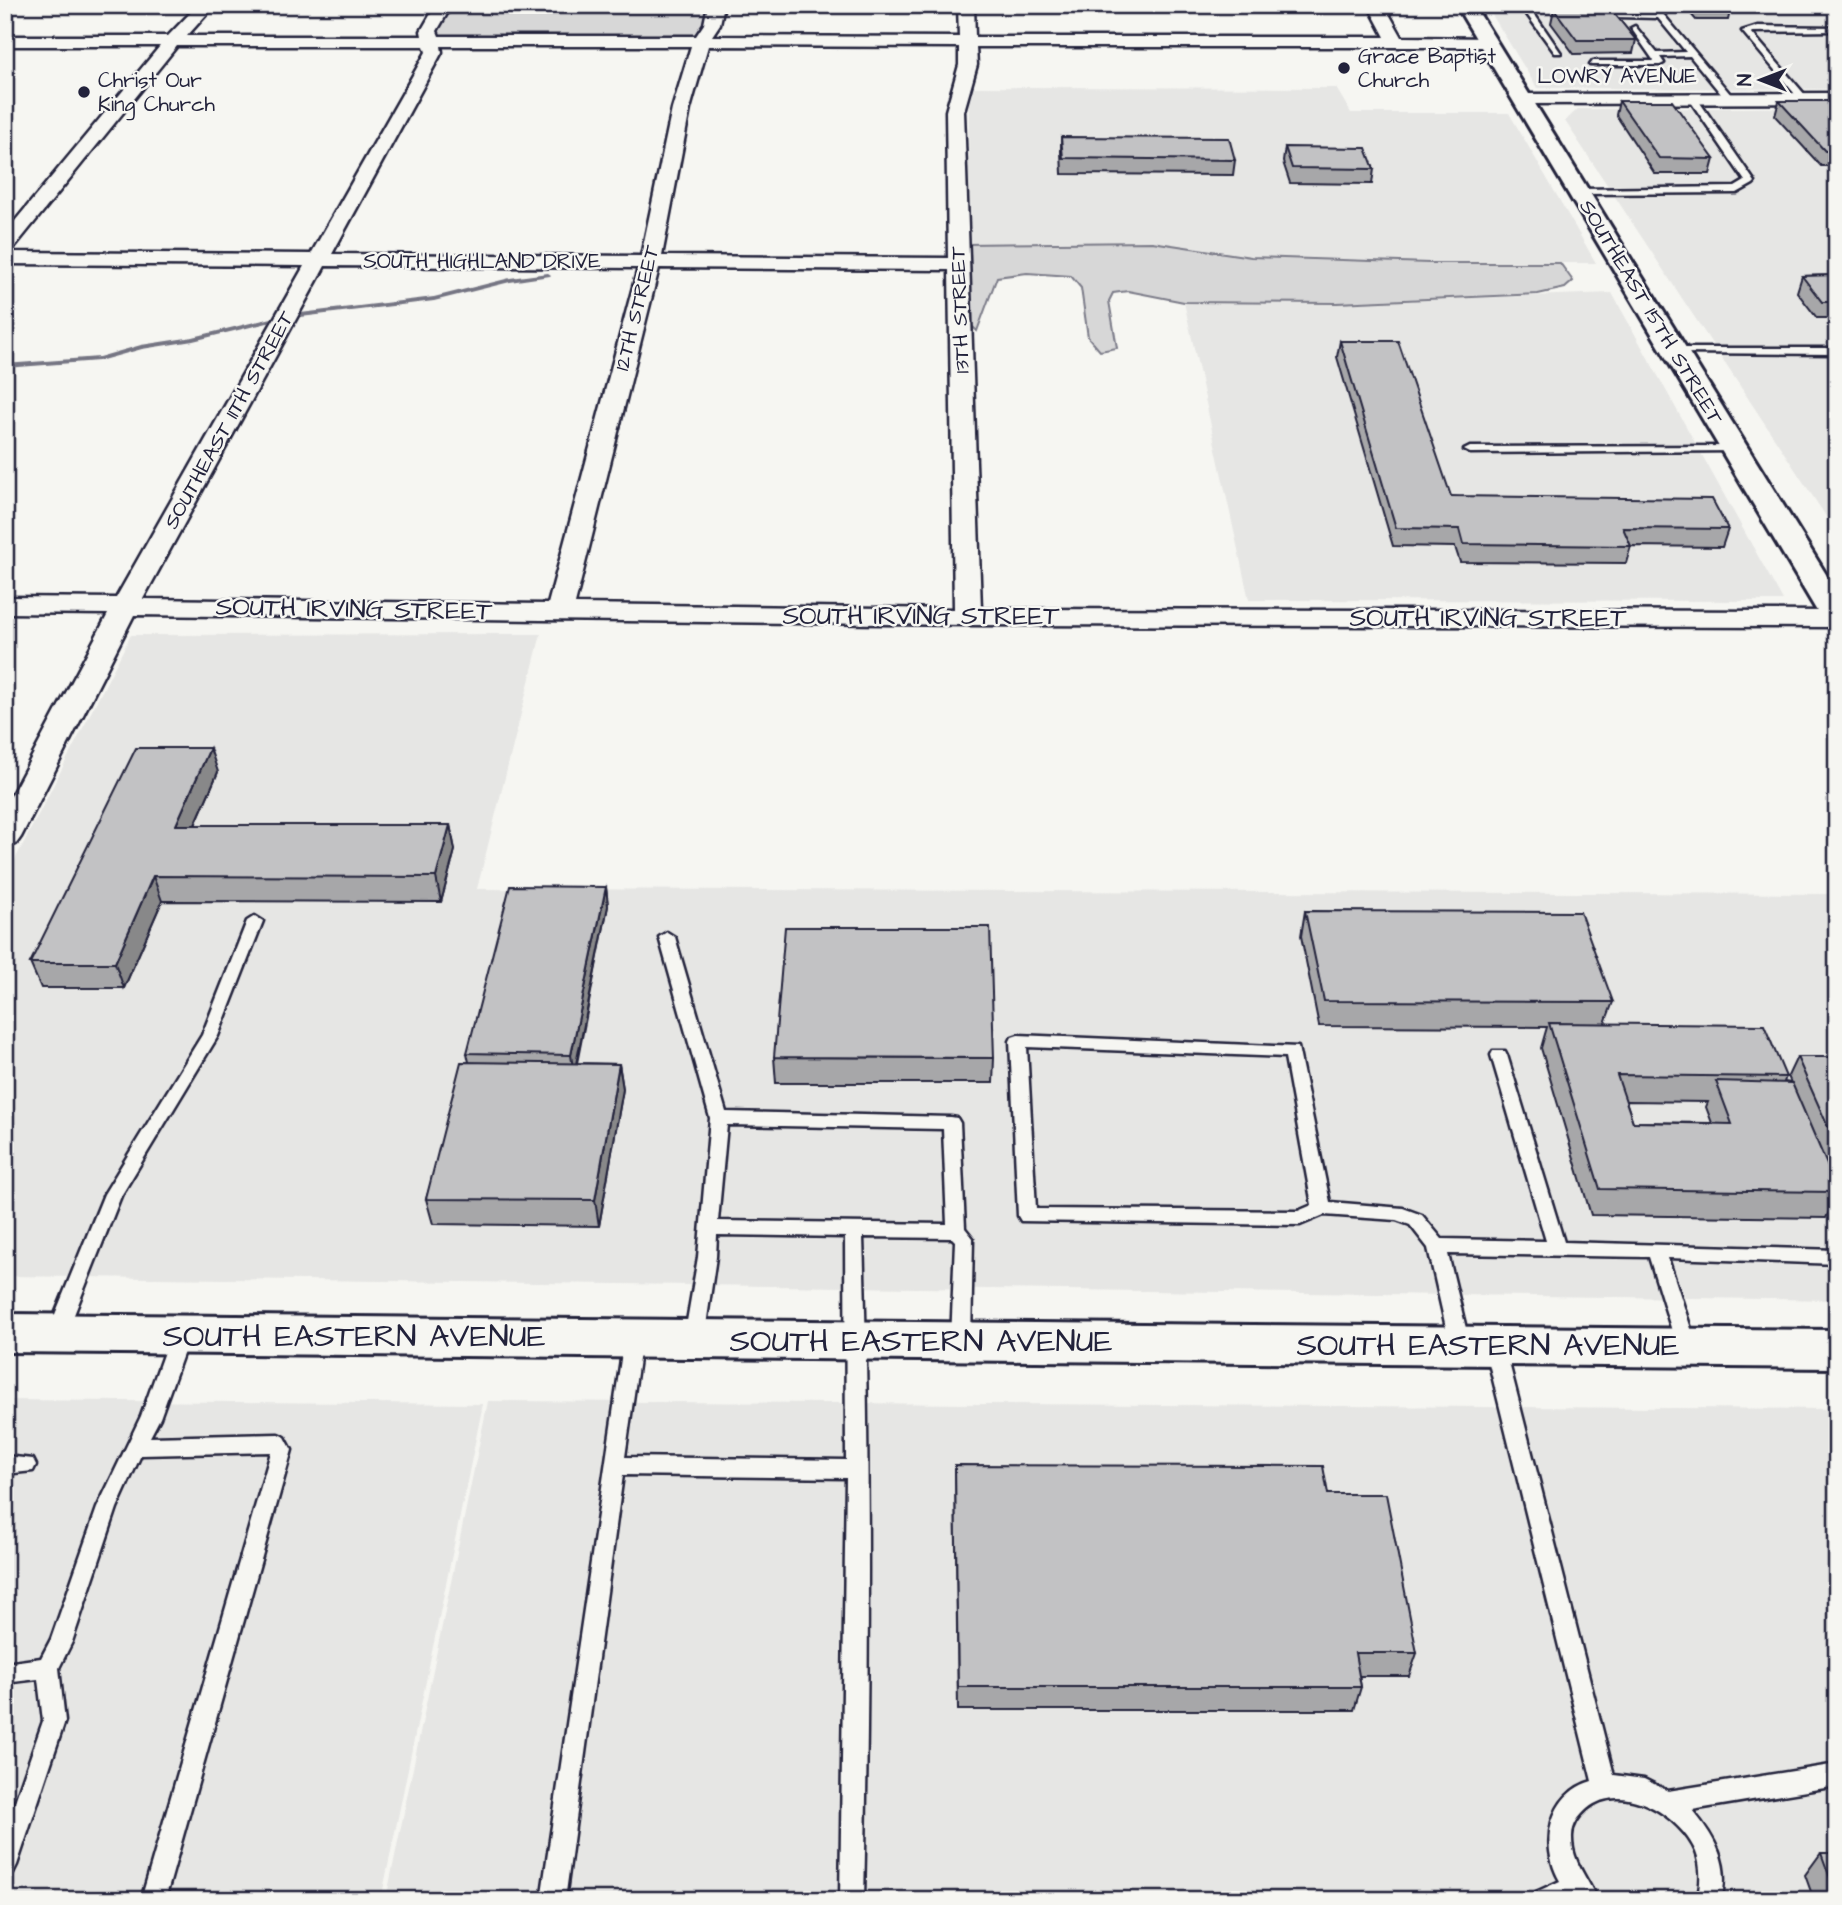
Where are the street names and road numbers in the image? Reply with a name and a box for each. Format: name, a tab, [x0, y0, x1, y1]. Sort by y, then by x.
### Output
street label: LOWRY AVENUE	[1537, 62, 1697, 91]
street label: SOUTHEAST 15TH STREET	[1572, 194, 1730, 431]
street label: 12TH STREET	[607, 241, 667, 374]
street label: 13TH STREET	[943, 245, 977, 374]
street label: SOUTH HIGHLAND DRIVE	[363, 247, 601, 276]
street label: SOUTHEAST 11TH STREET	[157, 305, 302, 534]
street label: SOUTH IRVING STREET	[215, 589, 494, 629]
street label: SOUTH IRVING STREET	[783, 598, 1060, 634]
street label: SOUTH IRVING STREET	[1350, 600, 1627, 636]
street label: SOUTH EASTERN AVENUE	[162, 1314, 546, 1359]
street label: SOUTH EASTERN AVENUE	[729, 1319, 1113, 1364]
street label: SOUTH EASTERN AVENUE	[1296, 1323, 1680, 1368]

